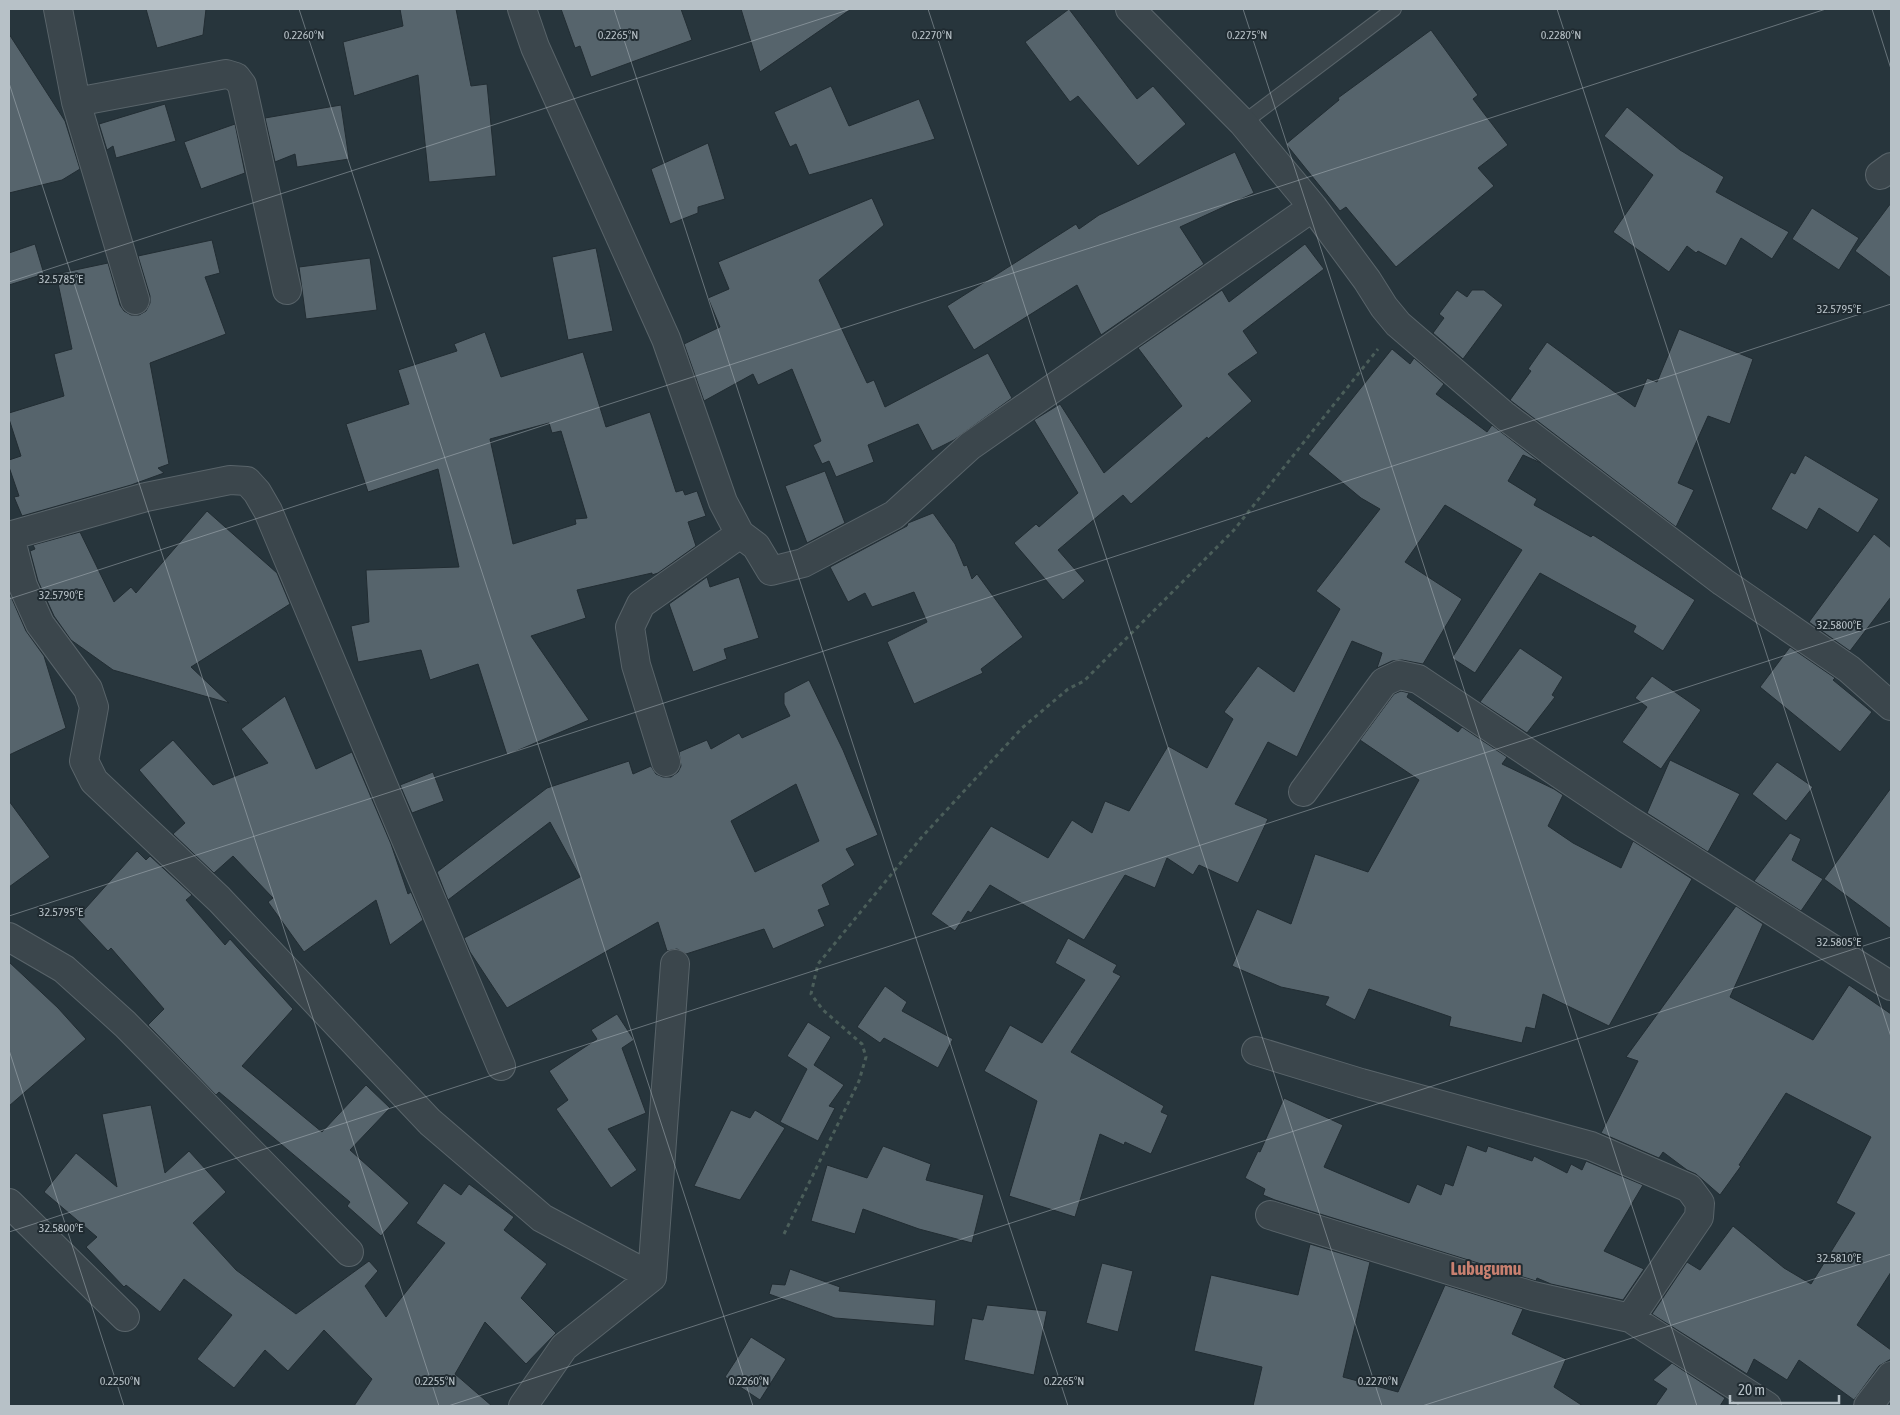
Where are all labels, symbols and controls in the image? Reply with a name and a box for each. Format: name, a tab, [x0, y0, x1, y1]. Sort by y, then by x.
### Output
text: 0.2260°N	[284, 28, 324, 42]
text: 0.2265°N	[598, 28, 638, 42]
text: 0.2270°N	[912, 28, 952, 42]
text: 0.2275°N	[1227, 28, 1267, 42]
text: 0.2280°N	[1541, 28, 1581, 42]
text: 32.5785°E	[39, 272, 83, 286]
text: 32.5795°E	[1817, 302, 1861, 316]
text: 32.5790°E	[39, 588, 83, 602]
text: 32.5800°E	[1817, 618, 1861, 632]
text: 32.5795°E	[39, 905, 83, 919]
text: 32.5805°E	[1817, 935, 1861, 949]
text: 32.5800°E	[39, 1221, 83, 1235]
text: 32.5810°E	[1817, 1251, 1861, 1265]
district label: Lubugumu	[1451, 1258, 1522, 1279]
scale bar	[1730, 1372, 1839, 1404]
text: 0.2250°N	[100, 1374, 140, 1388]
text: 0.2255°N	[415, 1374, 455, 1388]
text: 0.2260°N	[729, 1374, 769, 1388]
text: 0.2265°N	[1044, 1374, 1084, 1388]
text: 0.2270°N	[1358, 1374, 1398, 1388]
text: 20 m	[1738, 1381, 1765, 1398]

